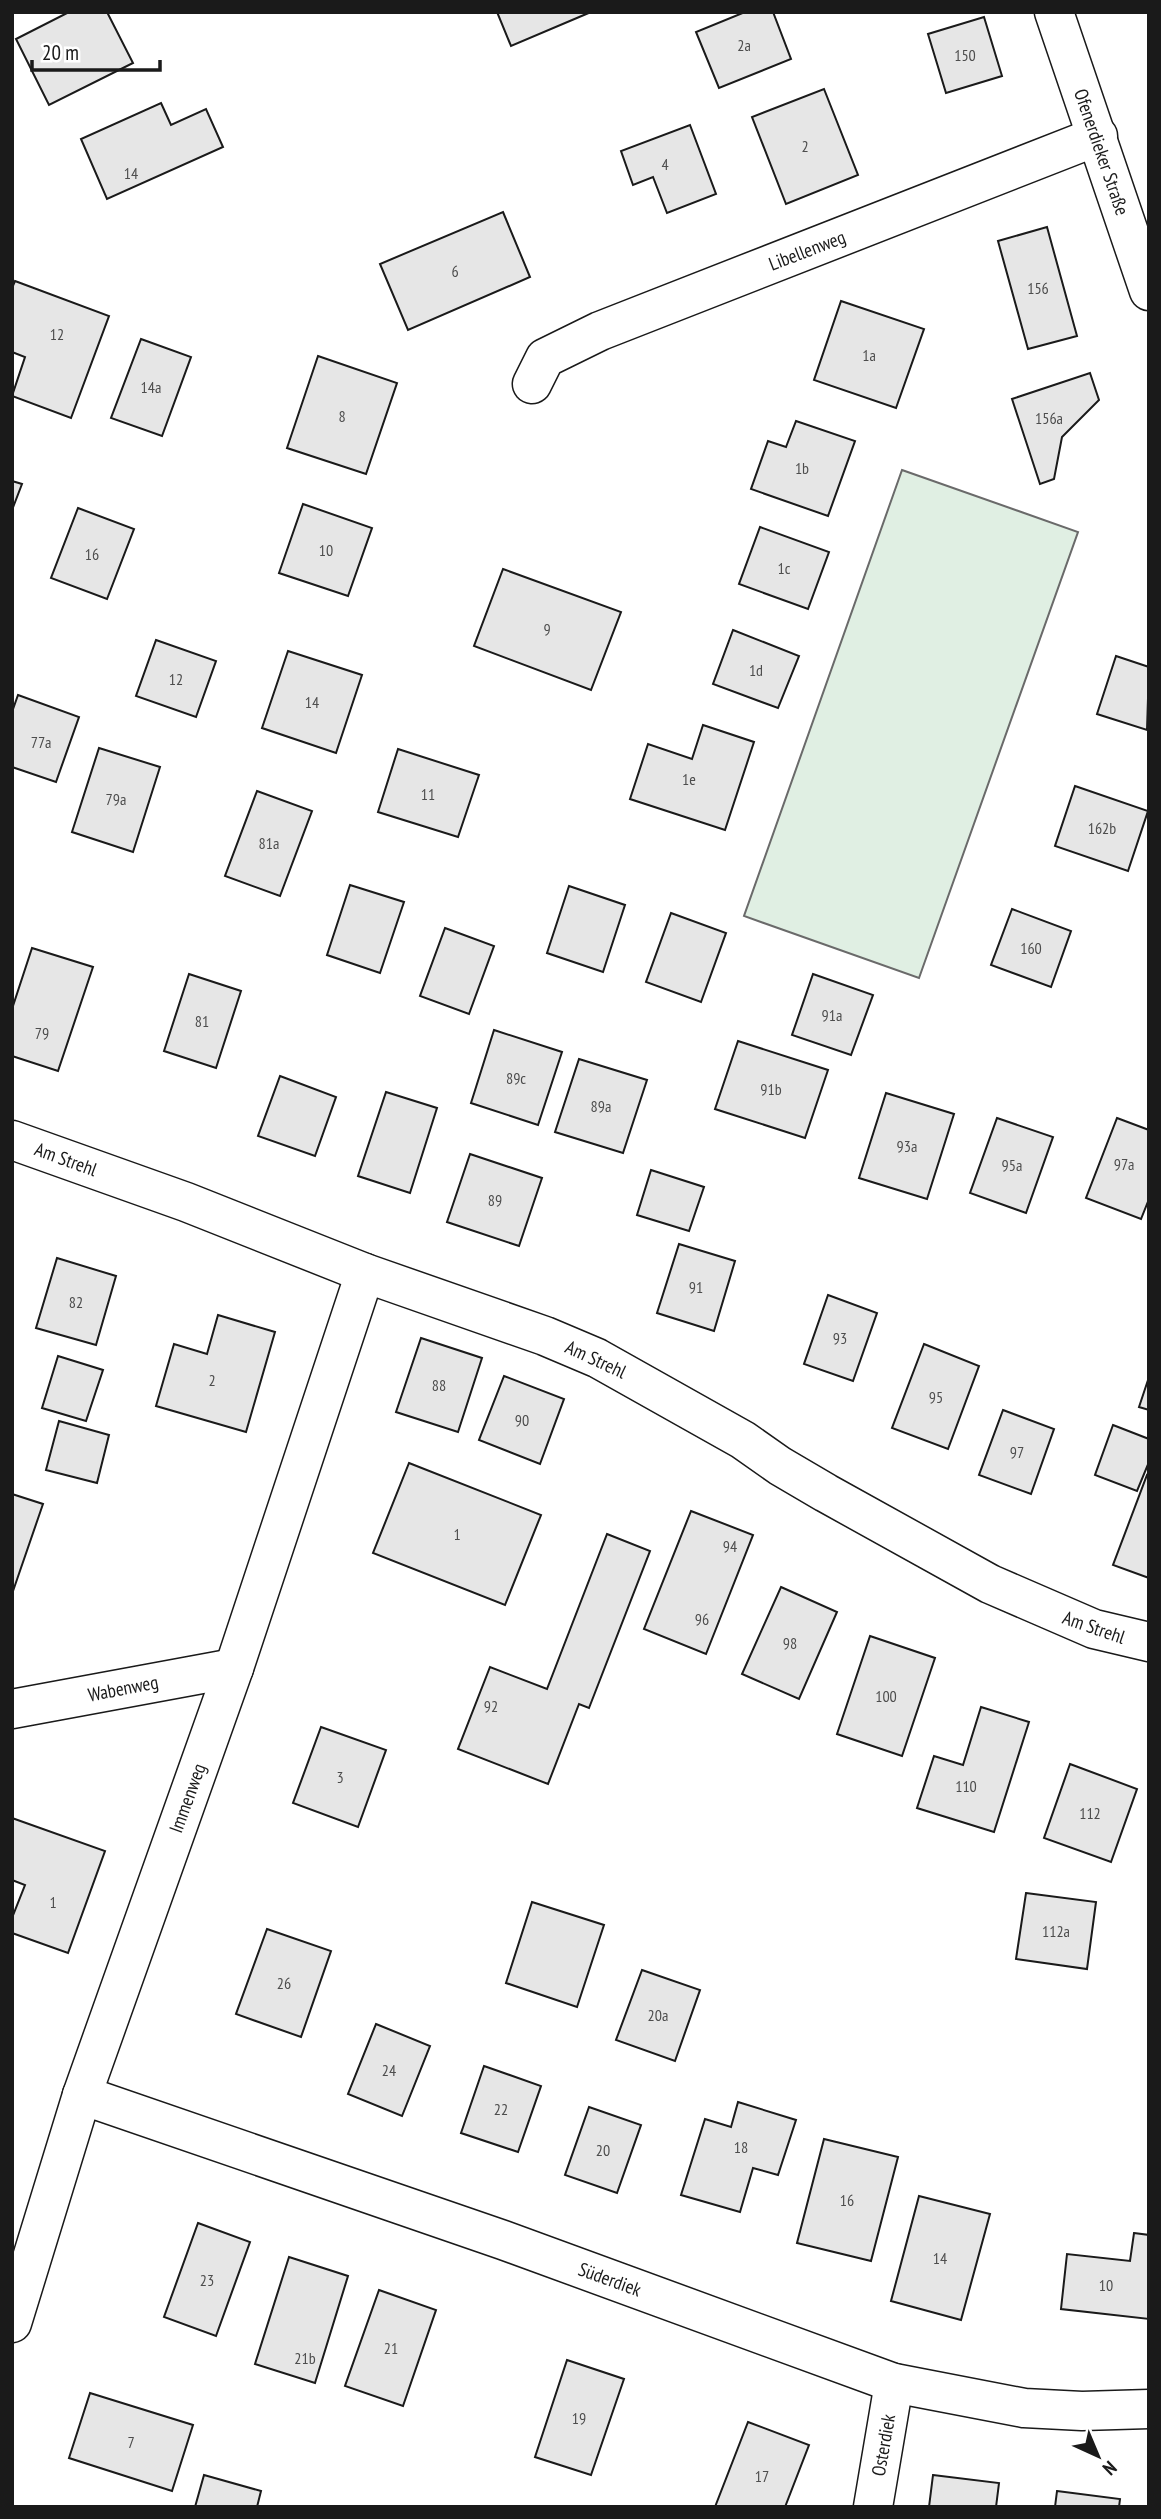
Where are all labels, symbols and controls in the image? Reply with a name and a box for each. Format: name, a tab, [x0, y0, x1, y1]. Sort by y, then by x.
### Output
scale bar	[32, 28, 159, 72]
house number: 2a	[737, 35, 751, 55]
text: 20 m	[42, 39, 79, 66]
house number: 150	[954, 45, 976, 65]
street label: Ofenerdieker Straße	[1069, 86, 1135, 219]
house number: 2	[801, 136, 809, 156]
house number: 4	[661, 154, 669, 174]
house number: 14	[124, 163, 138, 183]
street label: Libellenweg	[765, 224, 849, 276]
house number: 6	[451, 261, 459, 281]
house number: 156	[1027, 278, 1049, 298]
house number: 12	[50, 324, 64, 344]
house number: 1a	[862, 345, 876, 365]
house number: 14a	[141, 377, 161, 397]
house number: 8	[338, 406, 346, 426]
house number: 156a	[1035, 408, 1063, 428]
house number: 1b	[795, 458, 809, 478]
house number: 10	[319, 540, 333, 560]
house number: 16	[85, 544, 99, 564]
house number: 1c	[778, 558, 791, 578]
house number: 9	[543, 619, 551, 639]
house number: 1d	[749, 660, 763, 680]
house number: 12	[169, 669, 183, 689]
house number: 14	[305, 692, 319, 712]
house number: 77a	[31, 732, 51, 752]
house number: 1e	[682, 769, 696, 789]
house number: 11	[421, 784, 435, 804]
house number: 79a	[106, 789, 126, 809]
house number: 162b	[1088, 818, 1116, 838]
house number: 81a	[259, 833, 279, 853]
house number: 160	[1020, 938, 1042, 958]
house number: 91a	[822, 1005, 842, 1025]
house number: 81	[195, 1011, 209, 1031]
house number: 79	[35, 1023, 49, 1043]
house number: 89c	[506, 1068, 526, 1088]
house number: 91b	[760, 1079, 782, 1099]
house number: 89a	[591, 1096, 611, 1116]
house number: 93a	[897, 1136, 917, 1156]
street label: Am Strehl	[32, 1137, 101, 1182]
house number: 97a	[1114, 1154, 1134, 1174]
house number: 95a	[1002, 1155, 1022, 1175]
house number: 89	[488, 1190, 502, 1210]
house number: 91	[689, 1277, 703, 1297]
house number: 82	[69, 1292, 83, 1312]
house number: 93	[833, 1328, 847, 1348]
street label: Am Strehl	[562, 1334, 631, 1384]
house number: 2	[208, 1370, 216, 1390]
house number: 88	[432, 1375, 446, 1395]
house number: 95	[929, 1387, 943, 1407]
house number: 90	[515, 1410, 529, 1430]
house number: 97	[1010, 1442, 1024, 1462]
house number: 1	[453, 1524, 461, 1544]
house number: 94	[723, 1536, 737, 1556]
street label: Am Strehl	[1060, 1605, 1129, 1649]
house number: 96	[695, 1609, 709, 1629]
house number: 98	[783, 1633, 797, 1653]
street label: Wabenweg	[86, 1669, 160, 1707]
house number: 100	[875, 1686, 897, 1706]
house number: 92	[484, 1696, 498, 1716]
street label: Immenweg	[163, 1760, 211, 1836]
house number: 3	[336, 1767, 344, 1787]
house number: 110	[955, 1776, 977, 1796]
house number: 112	[1079, 1803, 1101, 1823]
house number: 1	[49, 1892, 57, 1912]
house number: 112a	[1042, 1921, 1070, 1941]
house number: 26	[277, 1973, 291, 1993]
house number: 20a	[648, 2005, 668, 2025]
house number: 24	[382, 2060, 396, 2080]
house number: 22	[494, 2099, 508, 2119]
house number: 18	[734, 2137, 748, 2157]
house number: 20	[596, 2140, 610, 2160]
house number: 16	[840, 2190, 854, 2210]
house number: 14	[933, 2248, 947, 2268]
street label: Süderdiek	[575, 2257, 645, 2302]
house number: 23	[200, 2270, 214, 2290]
house number: 10	[1099, 2275, 1113, 2295]
house number: 21	[384, 2338, 398, 2358]
house number: 21b	[294, 2348, 316, 2368]
house number: 19	[572, 2408, 586, 2428]
street label: Osterdiek	[866, 2412, 900, 2478]
north arrow	[1063, 2421, 1133, 2491]
house number: 7	[127, 2432, 135, 2452]
text: N	[1098, 2456, 1122, 2480]
house number: 17	[755, 2466, 769, 2486]

